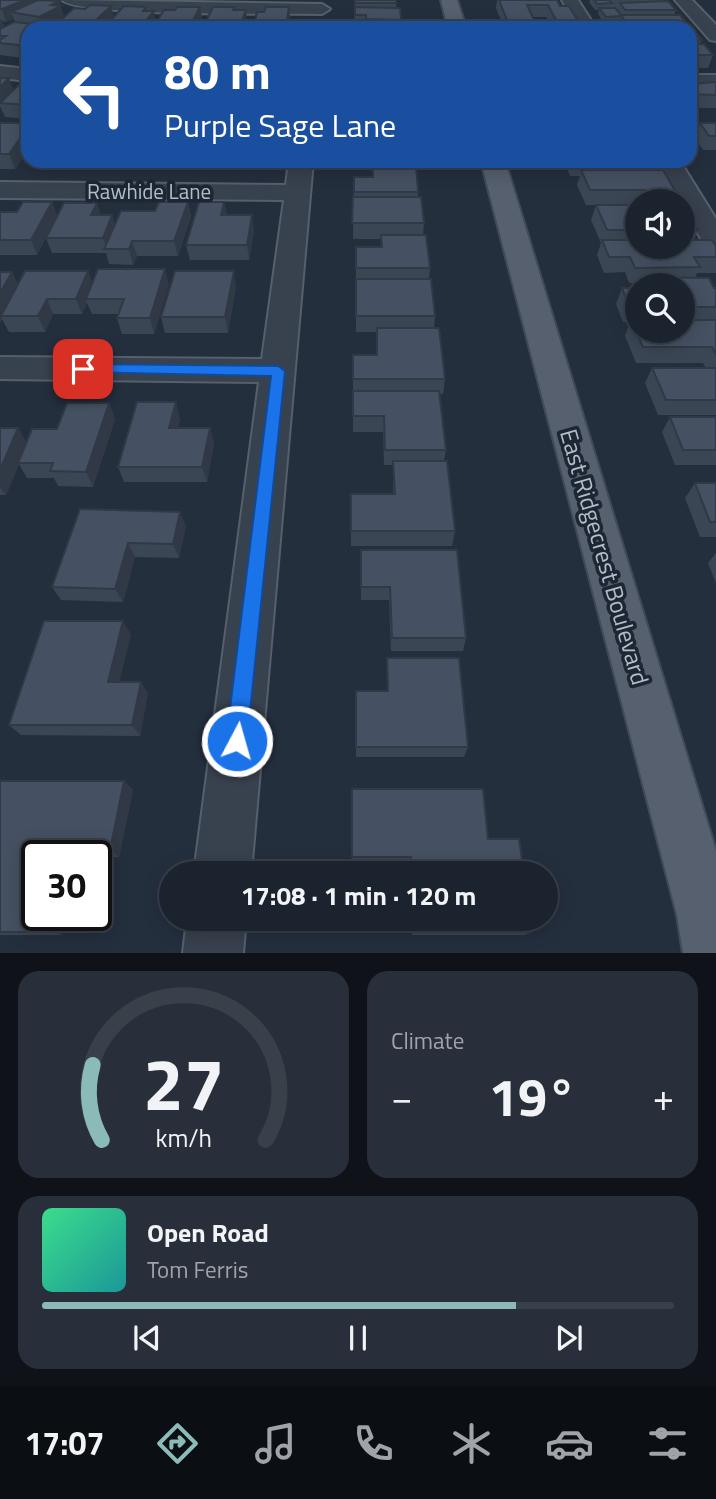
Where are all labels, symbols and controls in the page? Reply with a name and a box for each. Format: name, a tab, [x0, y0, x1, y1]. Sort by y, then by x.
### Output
text: 80 m	[164, 33, 271, 108]
icon: left	[49, 49, 140, 140]
text: Purple Sage Lane	[164, 101, 396, 149]
street label: Rawhide Lane	[87, 175, 211, 207]
map controls	[625, 189, 695, 343]
button: sound	[625, 189, 695, 259]
button: search	[625, 273, 695, 343]
pin	[53, 339, 113, 399]
icon: arrive	[64, 350, 102, 388]
street label: East Ridgecrest Boulevard	[551, 425, 659, 689]
position arrow	[200, 704, 274, 778]
speed limit sign: 30	[21, 840, 112, 931]
text: 17:08 · 1 min · 120 m	[241, 876, 476, 915]
text: Climate	[391, 1023, 464, 1058]
text: 27	[143, 1029, 224, 1139]
text: 19°	[489, 1057, 576, 1136]
text: −	[391, 1068, 412, 1126]
text: +	[653, 1068, 674, 1126]
text: km/h	[155, 1119, 212, 1157]
text: Open Road	[147, 1213, 269, 1252]
text: Tom Ferris	[147, 1252, 248, 1287]
icon: previous	[128, 1319, 166, 1357]
icon: pause	[339, 1319, 377, 1357]
icon: next	[550, 1319, 588, 1357]
text: 17:07	[24, 1419, 104, 1467]
icon: directions	[153, 1419, 202, 1468]
icon: music	[251, 1419, 300, 1468]
icon: phone	[349, 1419, 398, 1468]
icon: climate	[447, 1419, 496, 1468]
icon: car	[545, 1419, 594, 1468]
icon: filters	[643, 1419, 692, 1468]

